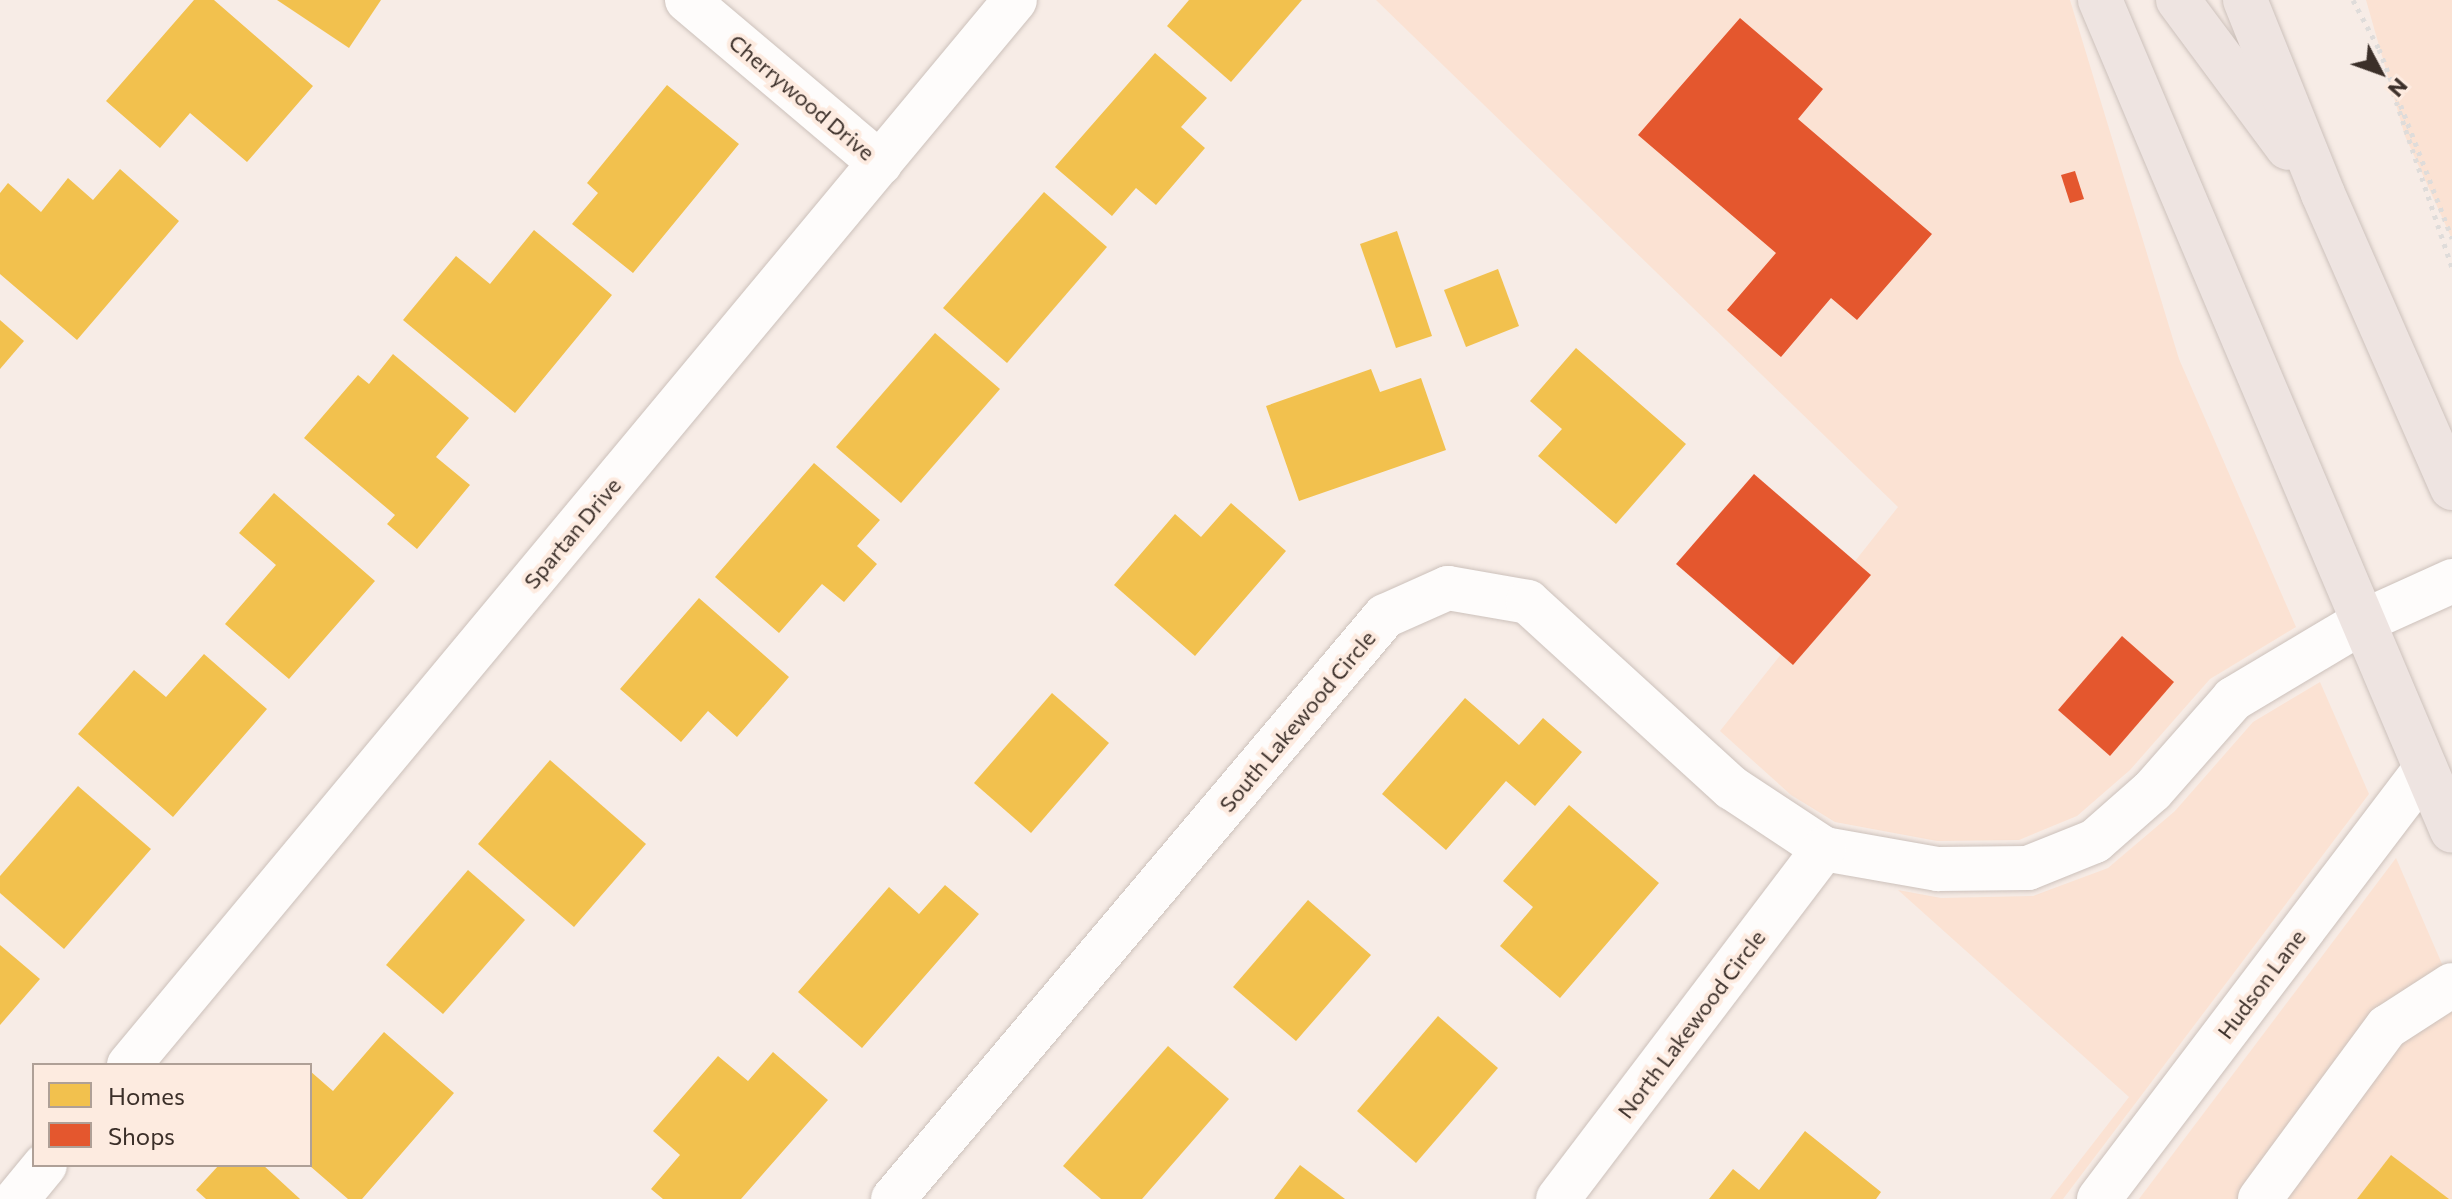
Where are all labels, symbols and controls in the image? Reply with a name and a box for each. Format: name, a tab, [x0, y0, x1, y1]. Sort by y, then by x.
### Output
street label: Cherrywood Drive	[724, 28, 880, 166]
north arrow	[2340, 32, 2420, 112]
text: N	[2383, 73, 2414, 103]
street label: Spartan Drive	[518, 472, 626, 594]
street label: South Lakewood Circle	[1213, 625, 1381, 817]
street label: Hudson Lane	[2211, 924, 2311, 1044]
street label: North Lakewood Circle	[1612, 925, 1770, 1123]
legend	[32, 1063, 312, 1167]
text: Homes	[108, 1081, 185, 1110]
text: Shops	[108, 1121, 175, 1150]

